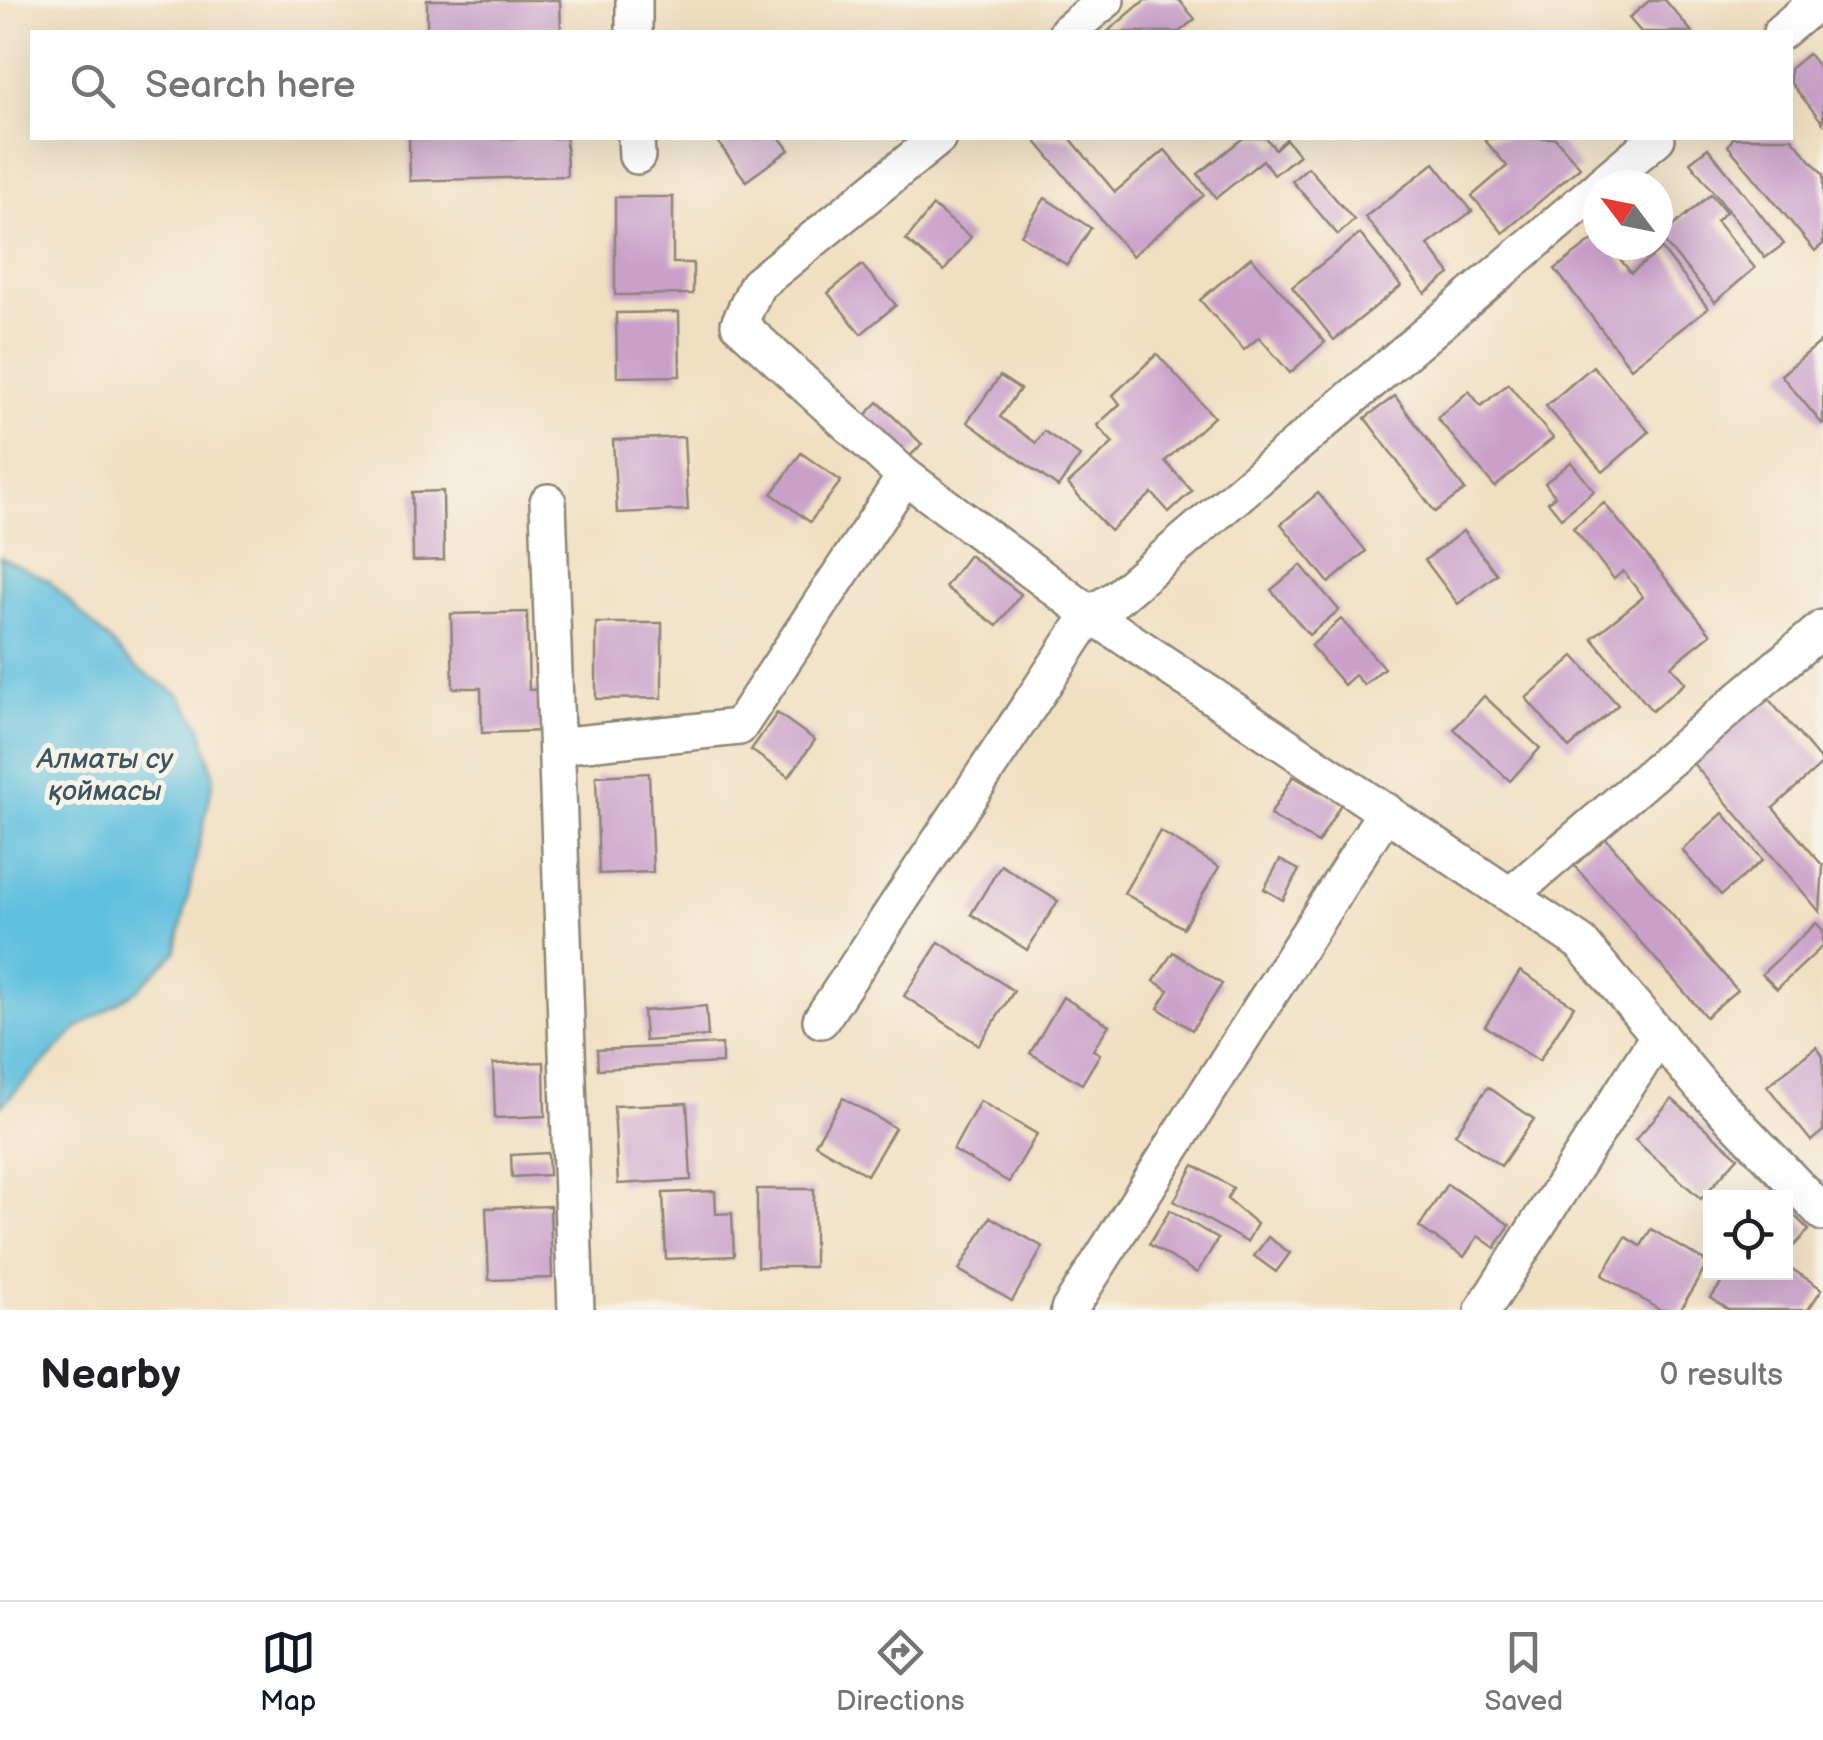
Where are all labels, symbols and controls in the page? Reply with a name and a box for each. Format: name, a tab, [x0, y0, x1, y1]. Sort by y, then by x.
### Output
search box	[30, 30, 1793, 140]
icon: search	[65, 58, 120, 113]
text: Search here	[145, 63, 356, 108]
north arrow	[1583, 170, 1673, 260]
water label: Алматы су қоймасы	[35, 743, 174, 808]
map controls	[1703, 1190, 1793, 1280]
button: locate	[1703, 1190, 1793, 1280]
text: Nearby	[40, 1350, 180, 1401]
text: 0 results	[1660, 1356, 1783, 1395]
tab: Map	[260, 1625, 316, 1718]
tab: Directions	[836, 1625, 965, 1718]
tab: Saved	[1485, 1625, 1563, 1718]

